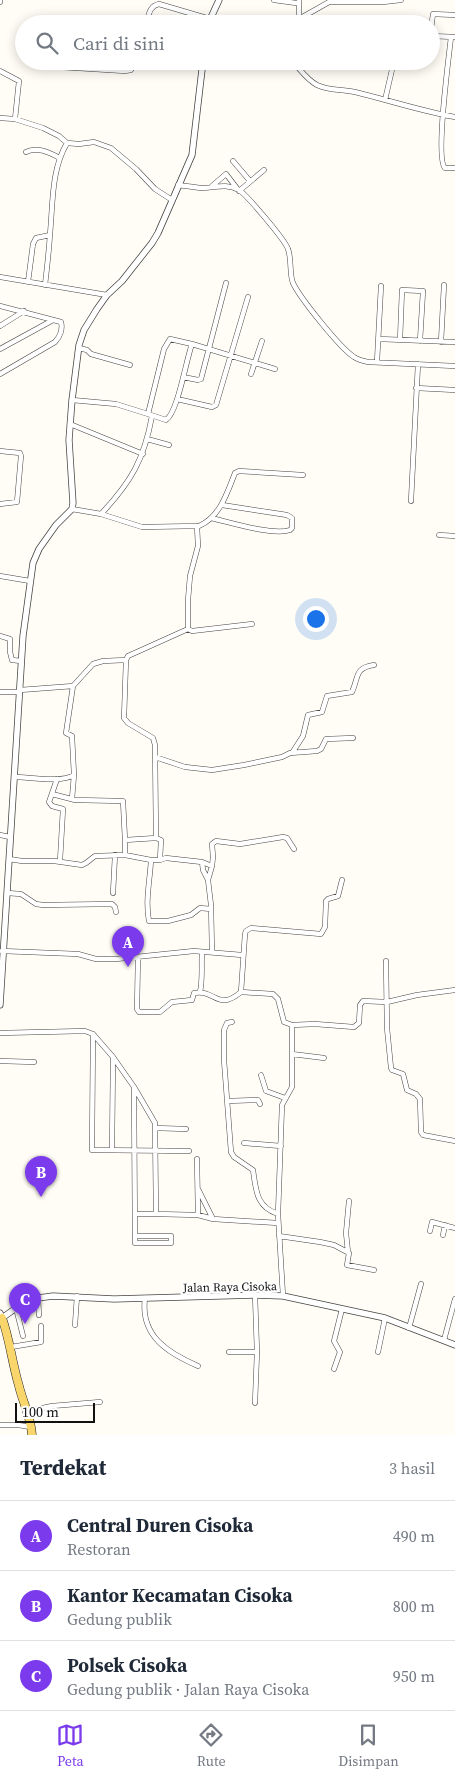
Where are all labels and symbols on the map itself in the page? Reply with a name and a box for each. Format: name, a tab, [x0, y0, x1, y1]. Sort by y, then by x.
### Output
your location	[303, 606, 329, 632]
pin: A	[112, 926, 144, 967]
pin: B	[25, 1156, 57, 1197]
street label: Jalan Raya Cisoka	[182, 1278, 278, 1296]
pin: C	[9, 1283, 41, 1324]
scale bar	[15, 1400, 95, 1423]

